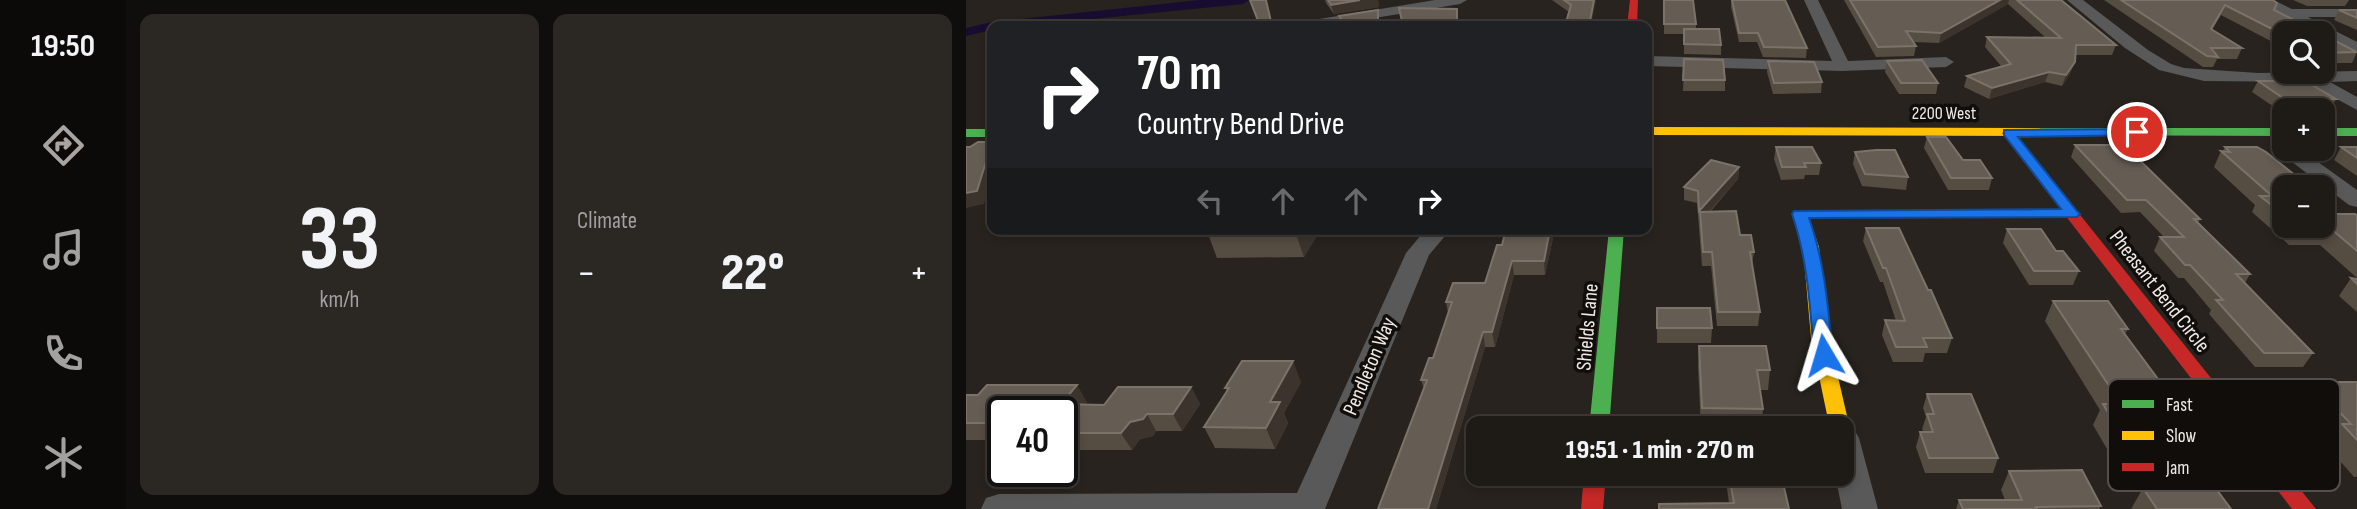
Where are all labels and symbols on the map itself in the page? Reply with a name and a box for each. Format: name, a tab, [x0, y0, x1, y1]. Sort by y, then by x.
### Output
pin	[2107, 102, 2167, 162]
street label: 2200 West	[1912, 103, 1977, 124]
street label: Pheasant Bend Circle	[2104, 225, 2215, 357]
street label: Shields Lane	[1571, 283, 1604, 372]
street label: Pendleton Way	[1338, 314, 1401, 419]
position arrow	[1787, 318, 1861, 392]
legend	[2108, 379, 2340, 491]
text: Fast	[2166, 394, 2193, 417]
speed limit sign: 40	[987, 396, 1078, 487]
text: Slow	[2166, 425, 2196, 448]
text: Jam	[2165, 457, 2189, 480]

